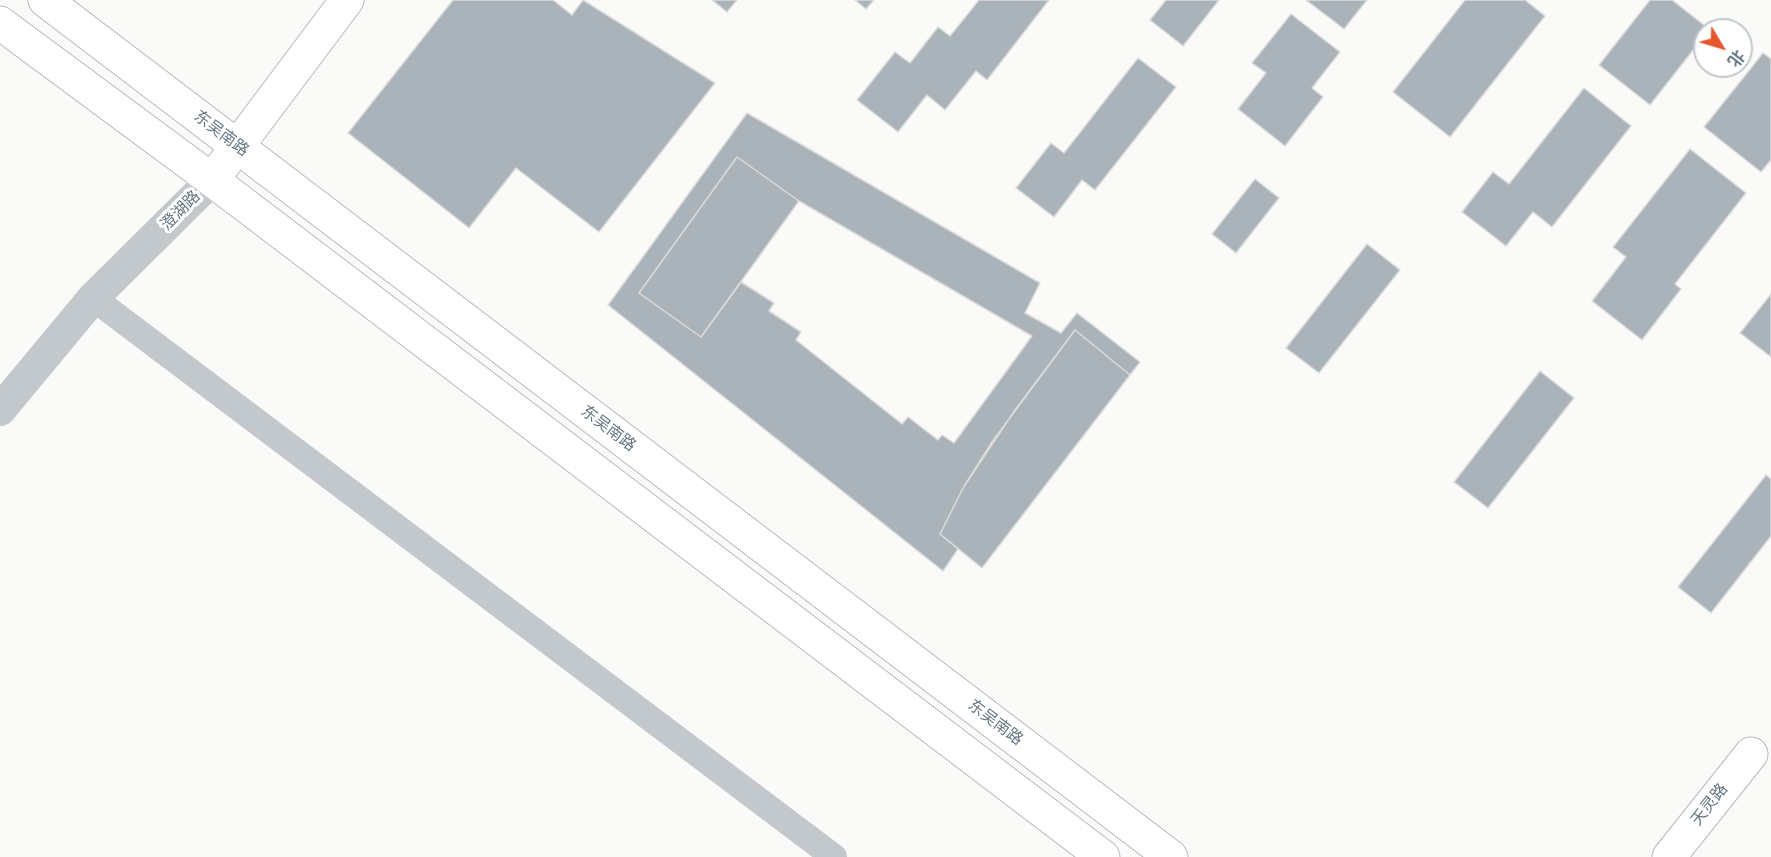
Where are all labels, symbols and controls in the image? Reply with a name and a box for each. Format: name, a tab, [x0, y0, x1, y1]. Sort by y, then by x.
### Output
north arrow	[1693, 18, 1753, 78]
text: 北	[1724, 46, 1748, 70]
street label: 东吴南路	[190, 107, 252, 161]
street label: 澄湖路	[157, 187, 205, 235]
street label: 东吴南路	[577, 402, 639, 456]
street label: 东吴南路	[964, 696, 1026, 750]
street label: 天灵路	[1688, 780, 1732, 830]

